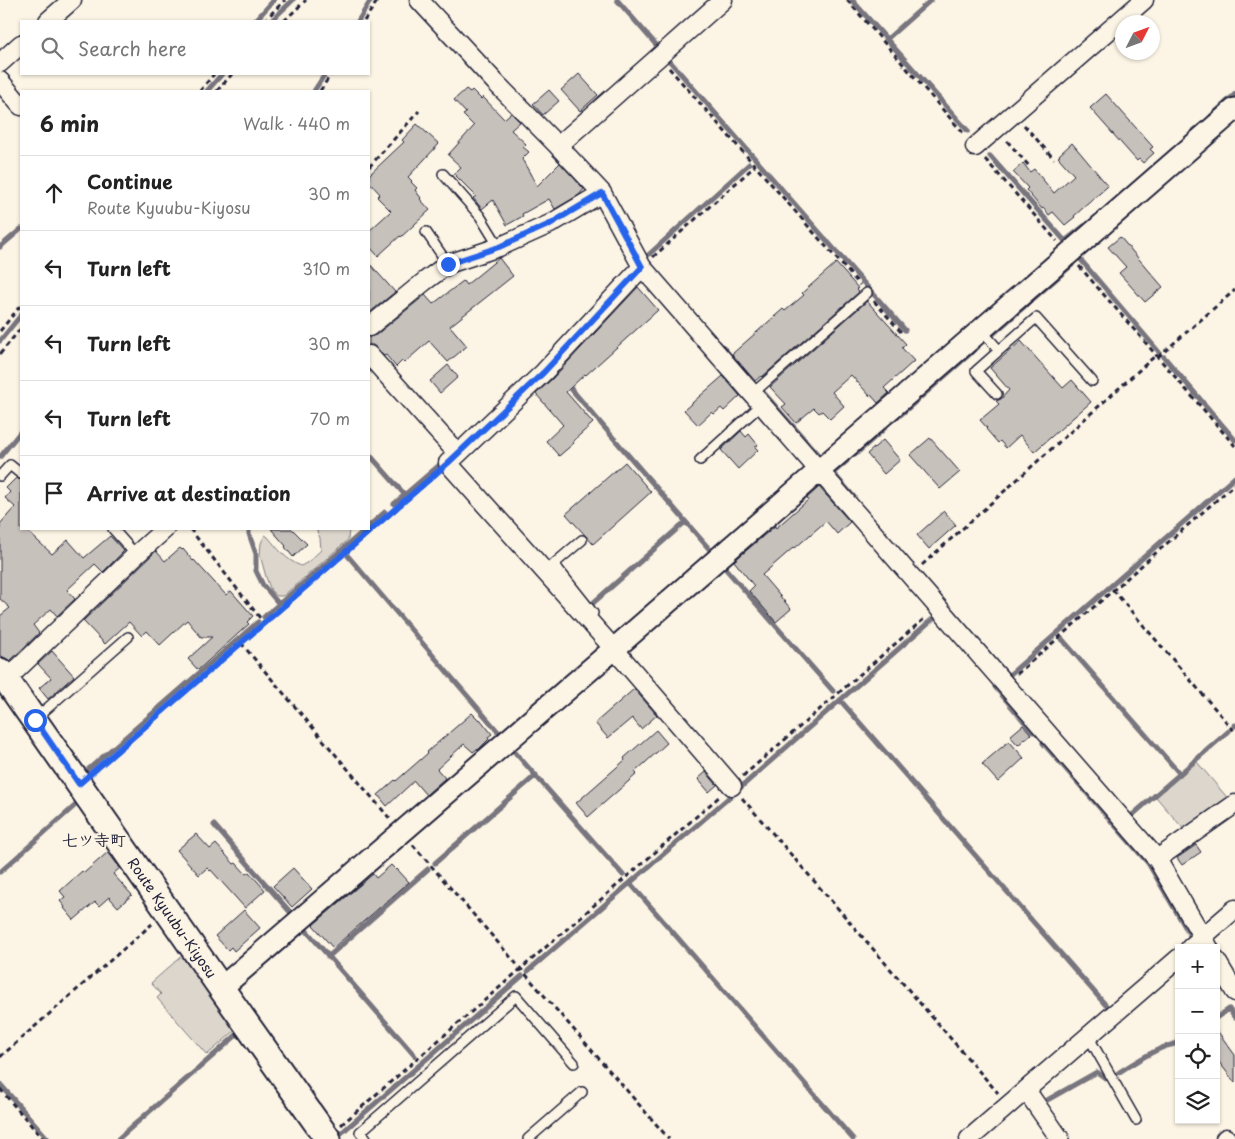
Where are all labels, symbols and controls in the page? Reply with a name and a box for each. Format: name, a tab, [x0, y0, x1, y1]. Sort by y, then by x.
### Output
north arrow	[1115, 15, 1160, 60]
search box	[20, 20, 370, 75]
icon: search	[38, 34, 66, 62]
text: Search here	[78, 34, 187, 62]
text: 6 min	[40, 107, 99, 139]
text: Walk · 440 m	[243, 111, 350, 135]
text: Continue	[87, 167, 173, 195]
icon: ahead	[40, 179, 68, 207]
text: 30 m	[308, 181, 350, 205]
text: Route Kyuubu-Kiyosu	[87, 195, 251, 219]
route end	[437, 253, 460, 276]
icon: left	[40, 254, 68, 282]
text: Turn left	[87, 254, 171, 282]
text: 310 m	[302, 256, 350, 280]
icon: left	[40, 329, 68, 357]
text: Turn left	[87, 329, 171, 357]
text: 30 m	[308, 331, 350, 355]
icon: left	[40, 404, 68, 432]
text: Turn left	[87, 404, 171, 432]
text: 70 m	[310, 406, 350, 430]
icon: arrive	[40, 479, 68, 507]
text: Arrive at destination	[87, 479, 291, 507]
route start	[24, 709, 47, 732]
district label: 七ツ寺町	[62, 827, 126, 851]
street label: Route Kyuubu-Kiyosu	[123, 853, 222, 982]
map controls	[1175, 944, 1220, 1124]
button: +	[1175, 944, 1220, 989]
button: −	[1175, 989, 1220, 1034]
button: locate	[1175, 1034, 1220, 1079]
button: layers	[1175, 1079, 1220, 1124]

